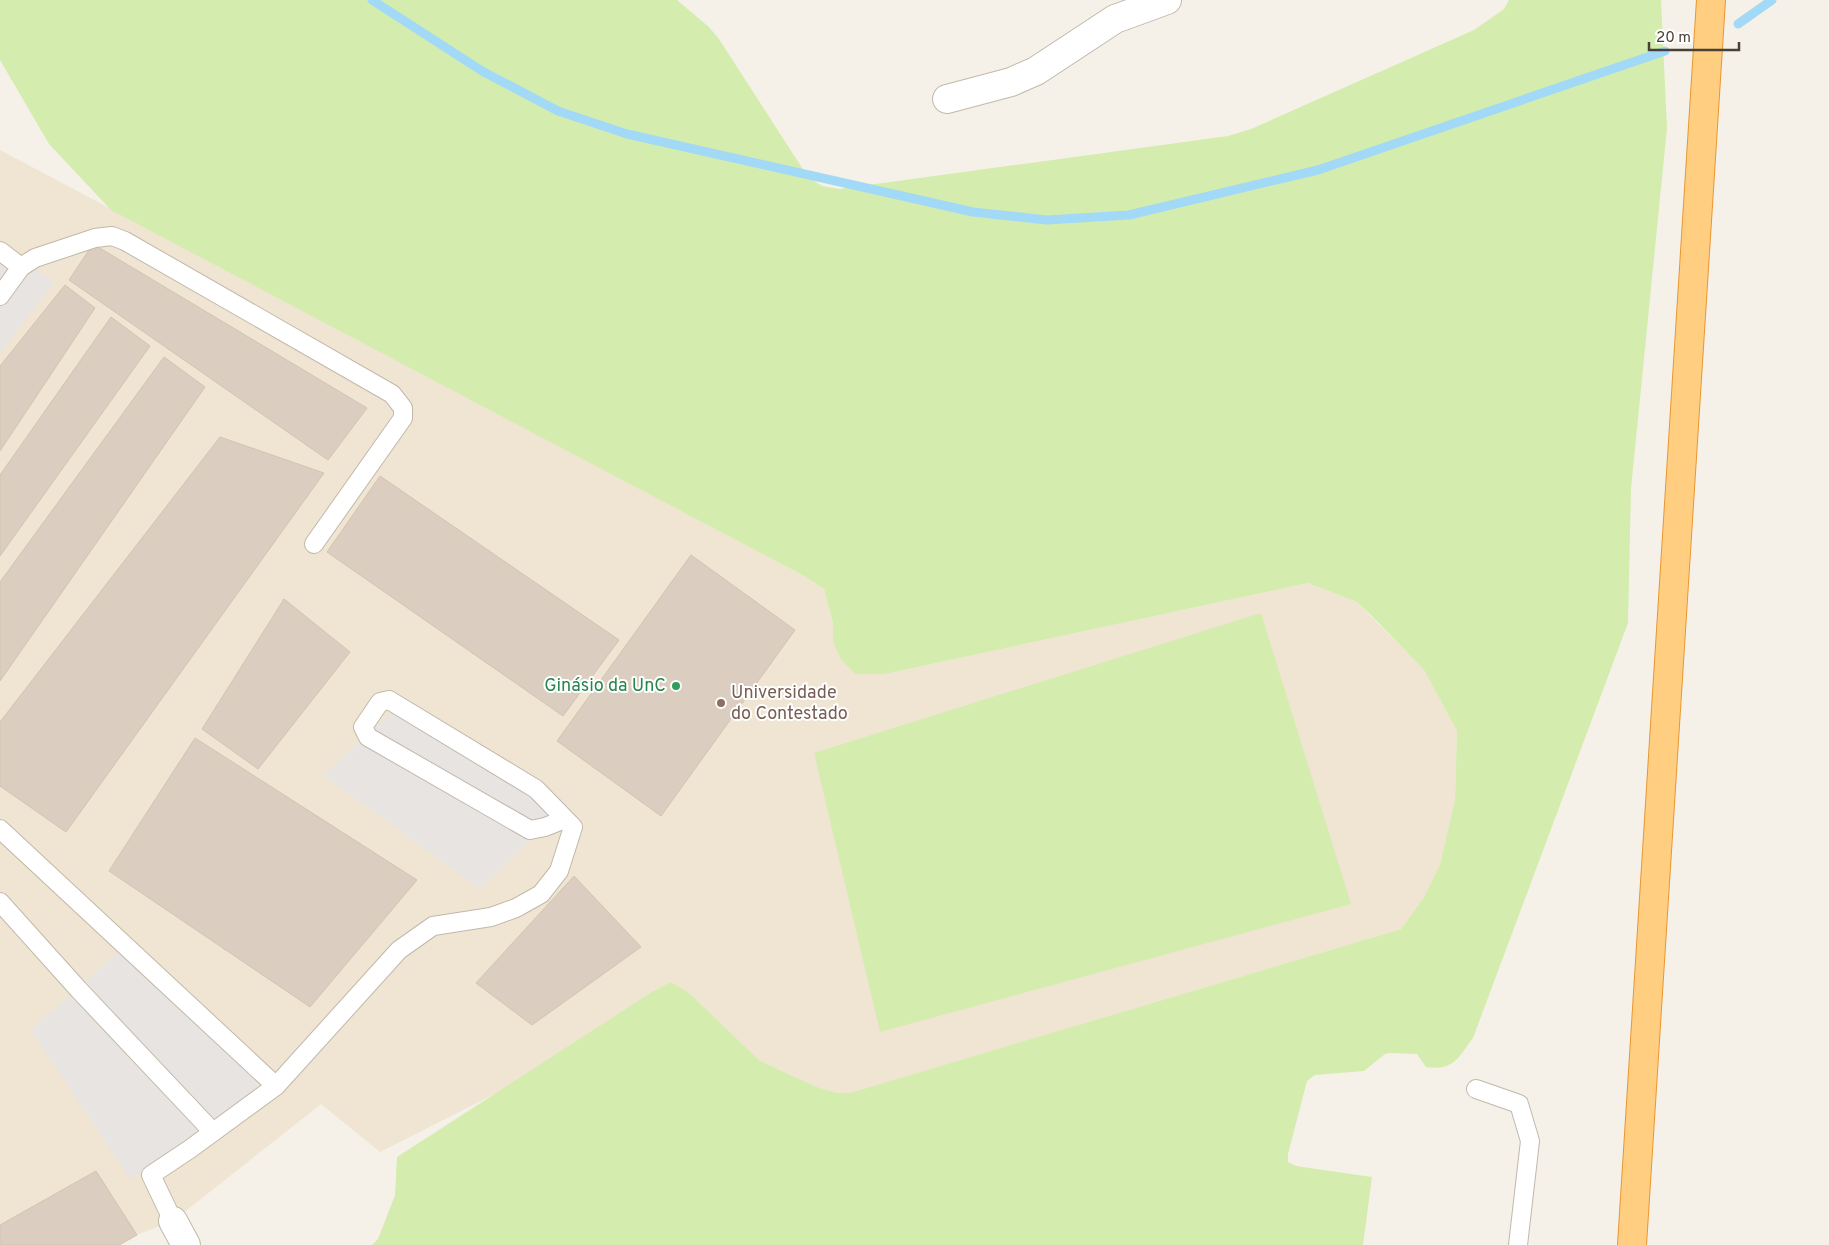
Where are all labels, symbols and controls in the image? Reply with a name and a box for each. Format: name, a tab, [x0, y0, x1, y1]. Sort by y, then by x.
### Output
scale bar	[1649, 20, 1739, 52]
text: 20 m	[1656, 29, 1691, 48]
place label: Ginásio da UnC	[544, 675, 666, 698]
marker: Ginásio da UnC	[670, 680, 682, 692]
place label: Universidade do Contestado	[731, 682, 848, 726]
marker: Universidade do Contestado	[715, 697, 727, 709]

